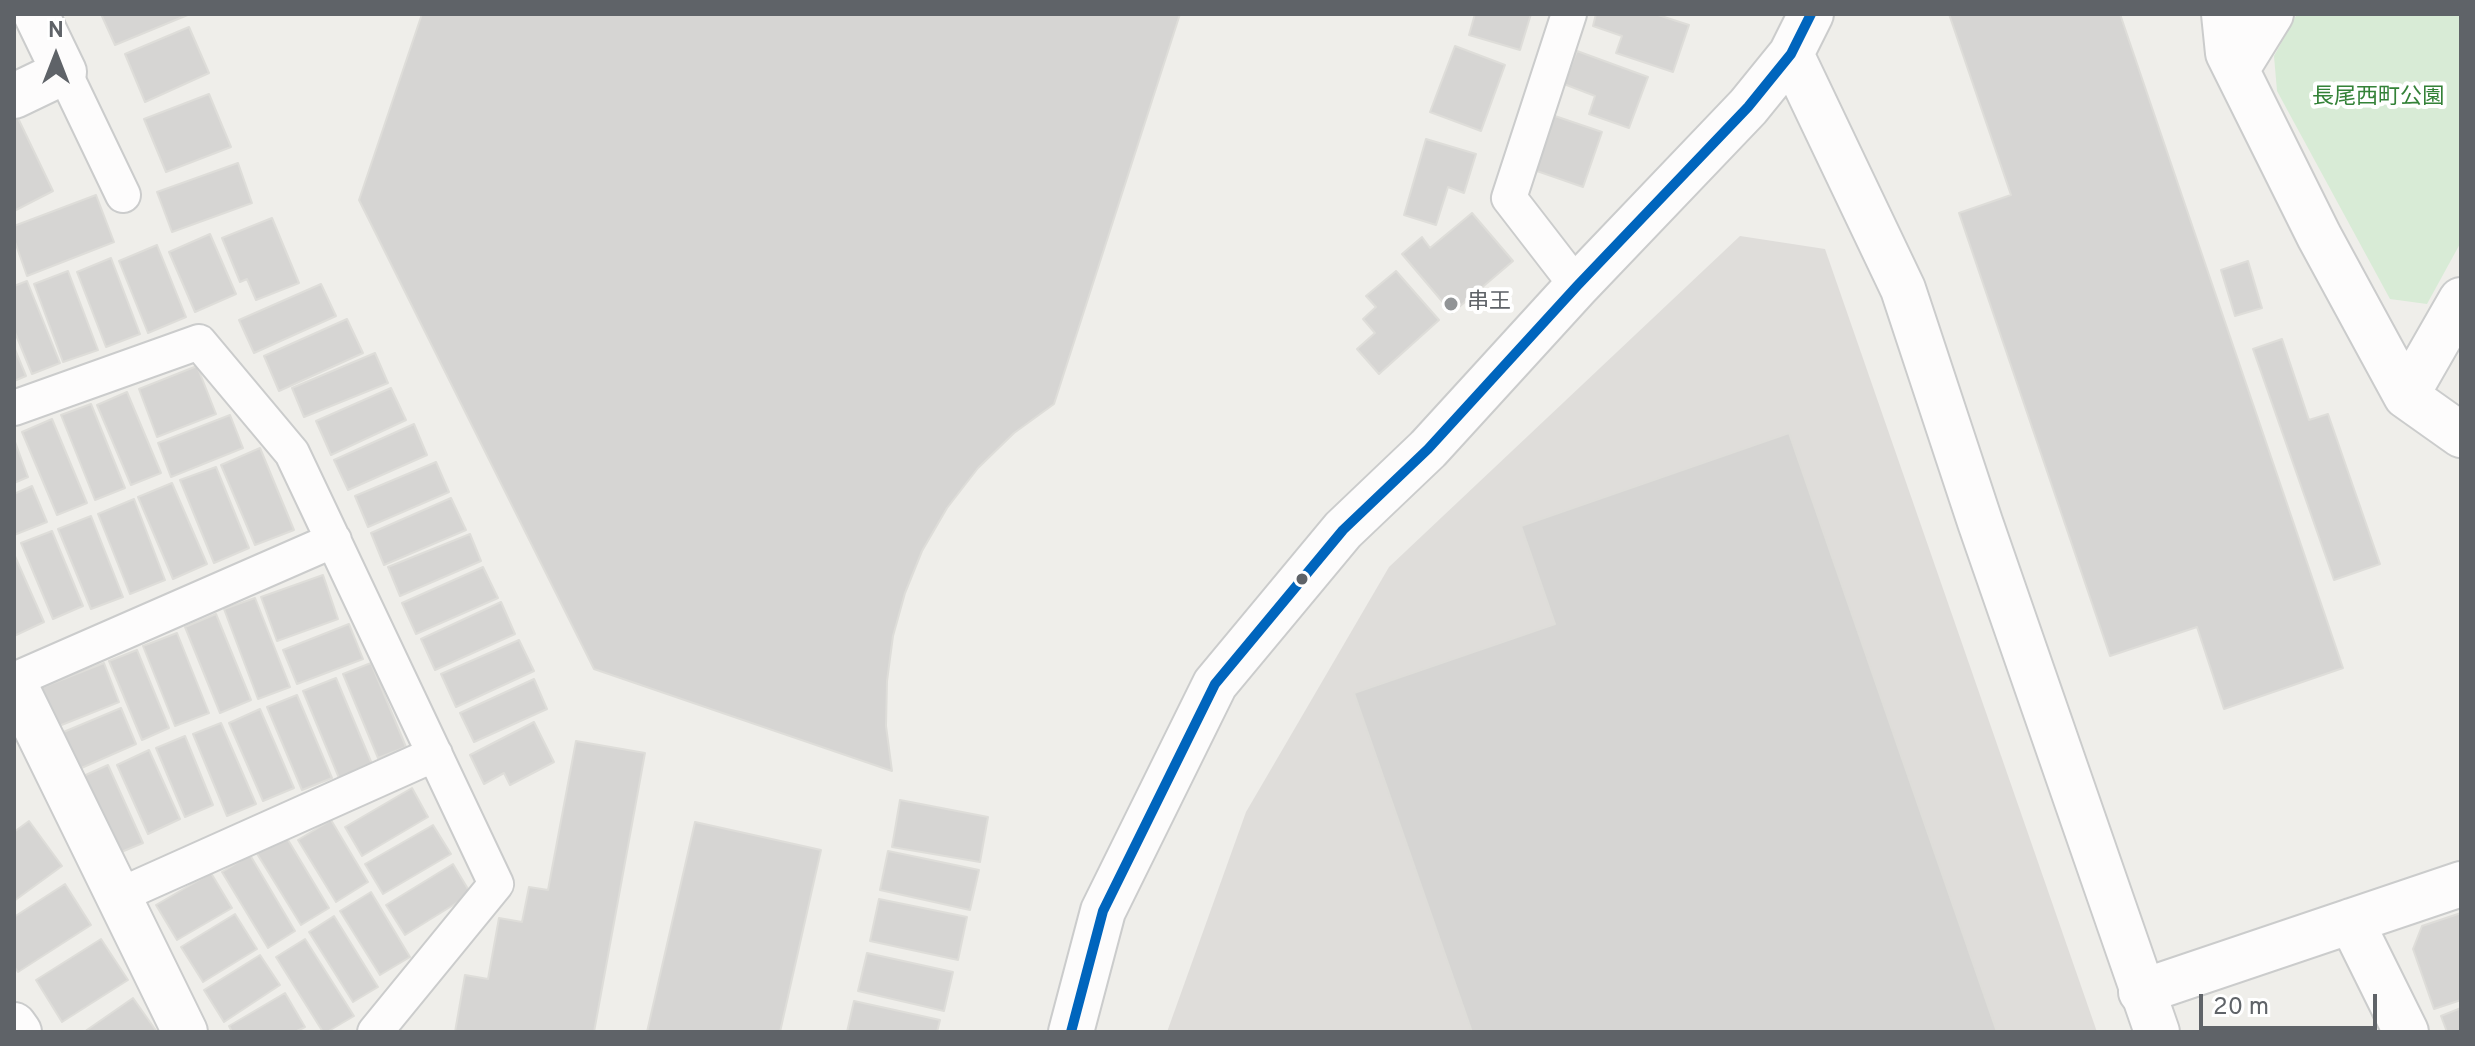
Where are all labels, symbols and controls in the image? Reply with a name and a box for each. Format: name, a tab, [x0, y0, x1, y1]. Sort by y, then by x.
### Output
north arrow	[16, 16, 96, 96]
text: N	[48, 18, 64, 45]
park label: 長尾西町公園	[2312, 86, 2444, 112]
place label: 串王	[1467, 291, 1511, 317]
marker: 串王	[1442, 295, 1460, 313]
unlabelled marker	[1294, 571, 1310, 587]
scale bar	[2203, 978, 2381, 1028]
text: 20 m	[2213, 993, 2269, 1023]

